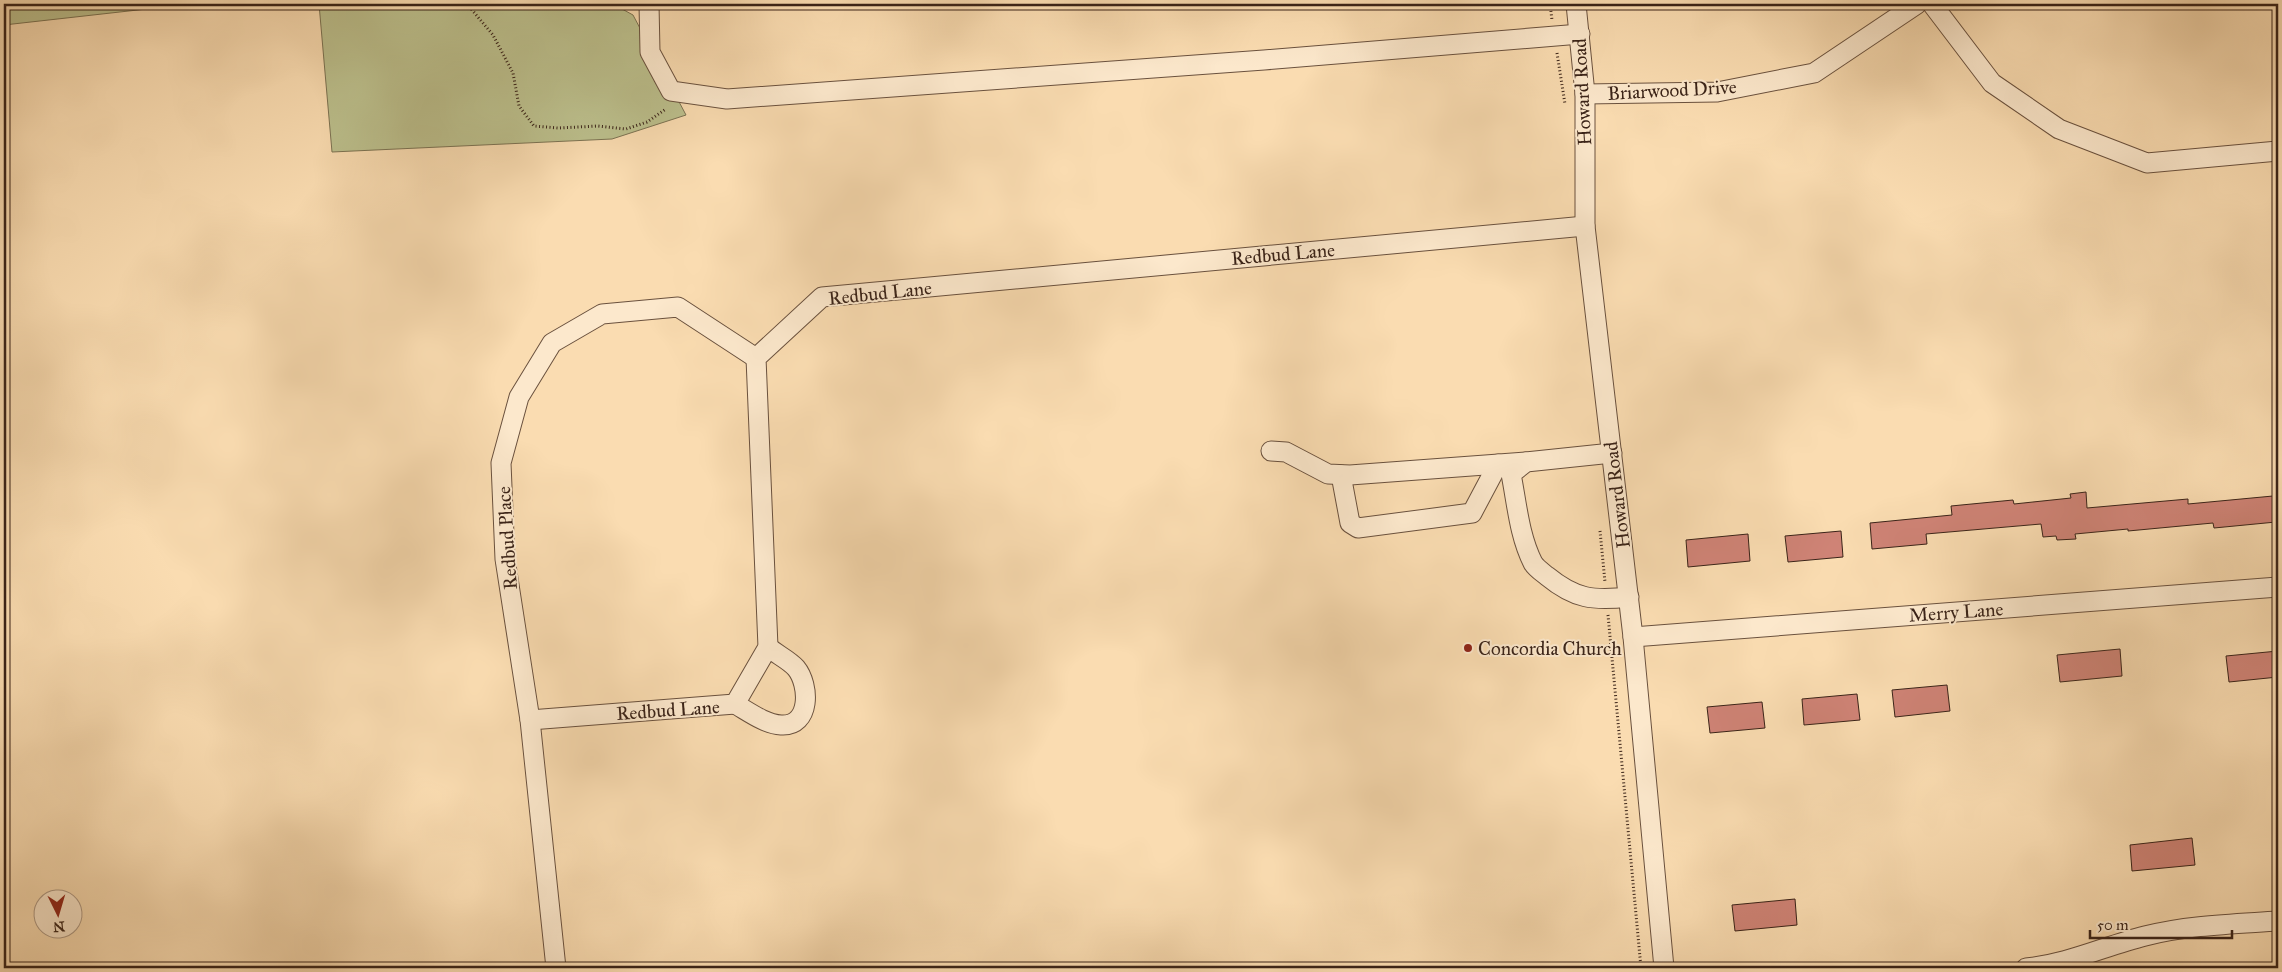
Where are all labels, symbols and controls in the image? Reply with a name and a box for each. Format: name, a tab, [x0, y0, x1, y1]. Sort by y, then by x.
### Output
street label: Howard Road	[1568, 37, 1596, 146]
street label: Briarwood Drive	[1607, 75, 1737, 105]
street label: Redbud Lane	[1230, 238, 1336, 270]
street label: Redbud Lane	[827, 276, 933, 310]
street label: Howard Road	[1599, 440, 1635, 550]
street label: Redbud Place	[492, 485, 522, 590]
street label: Merry Lane	[1908, 597, 2004, 627]
place label: Concordia Church	[1478, 637, 1622, 660]
marker: Concordia Church	[1462, 642, 1474, 654]
street label: Redbud Lane	[615, 695, 721, 725]
north arrow	[32, 890, 82, 940]
scale bar	[2090, 907, 2232, 939]
text: 50 m	[2097, 916, 2129, 934]
text: N	[52, 917, 66, 935]

